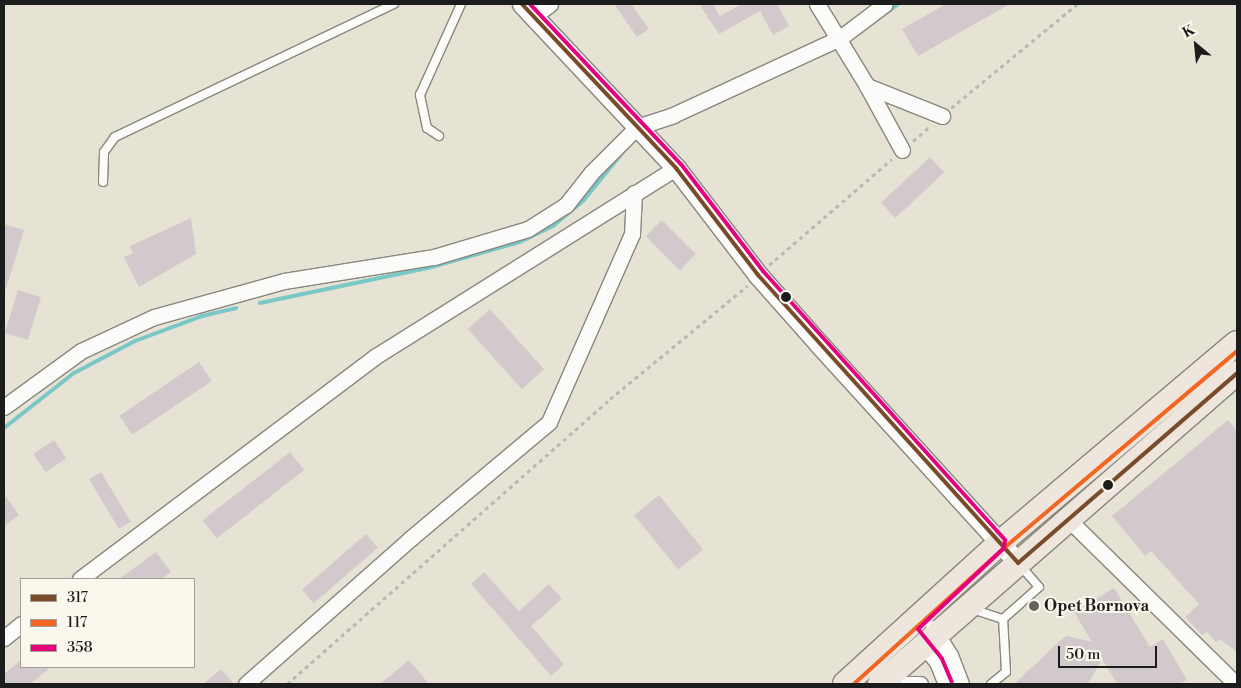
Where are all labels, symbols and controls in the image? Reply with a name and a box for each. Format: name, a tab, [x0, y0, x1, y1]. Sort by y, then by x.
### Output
north arrow	[1171, 20, 1221, 70]
text: K	[1180, 21, 1198, 42]
unlabelled marker	[781, 292, 791, 302]
unlabelled marker	[1103, 480, 1113, 490]
legend	[20, 578, 195, 668]
text: 317	[67, 588, 88, 607]
place label: Opet Bornova	[1044, 596, 1149, 616]
marker: Opet Bornova	[1028, 600, 1040, 612]
text: 117	[67, 613, 87, 632]
scale bar	[1061, 636, 1160, 668]
text: 358	[67, 638, 93, 657]
text: 50 m	[1066, 645, 1100, 664]

